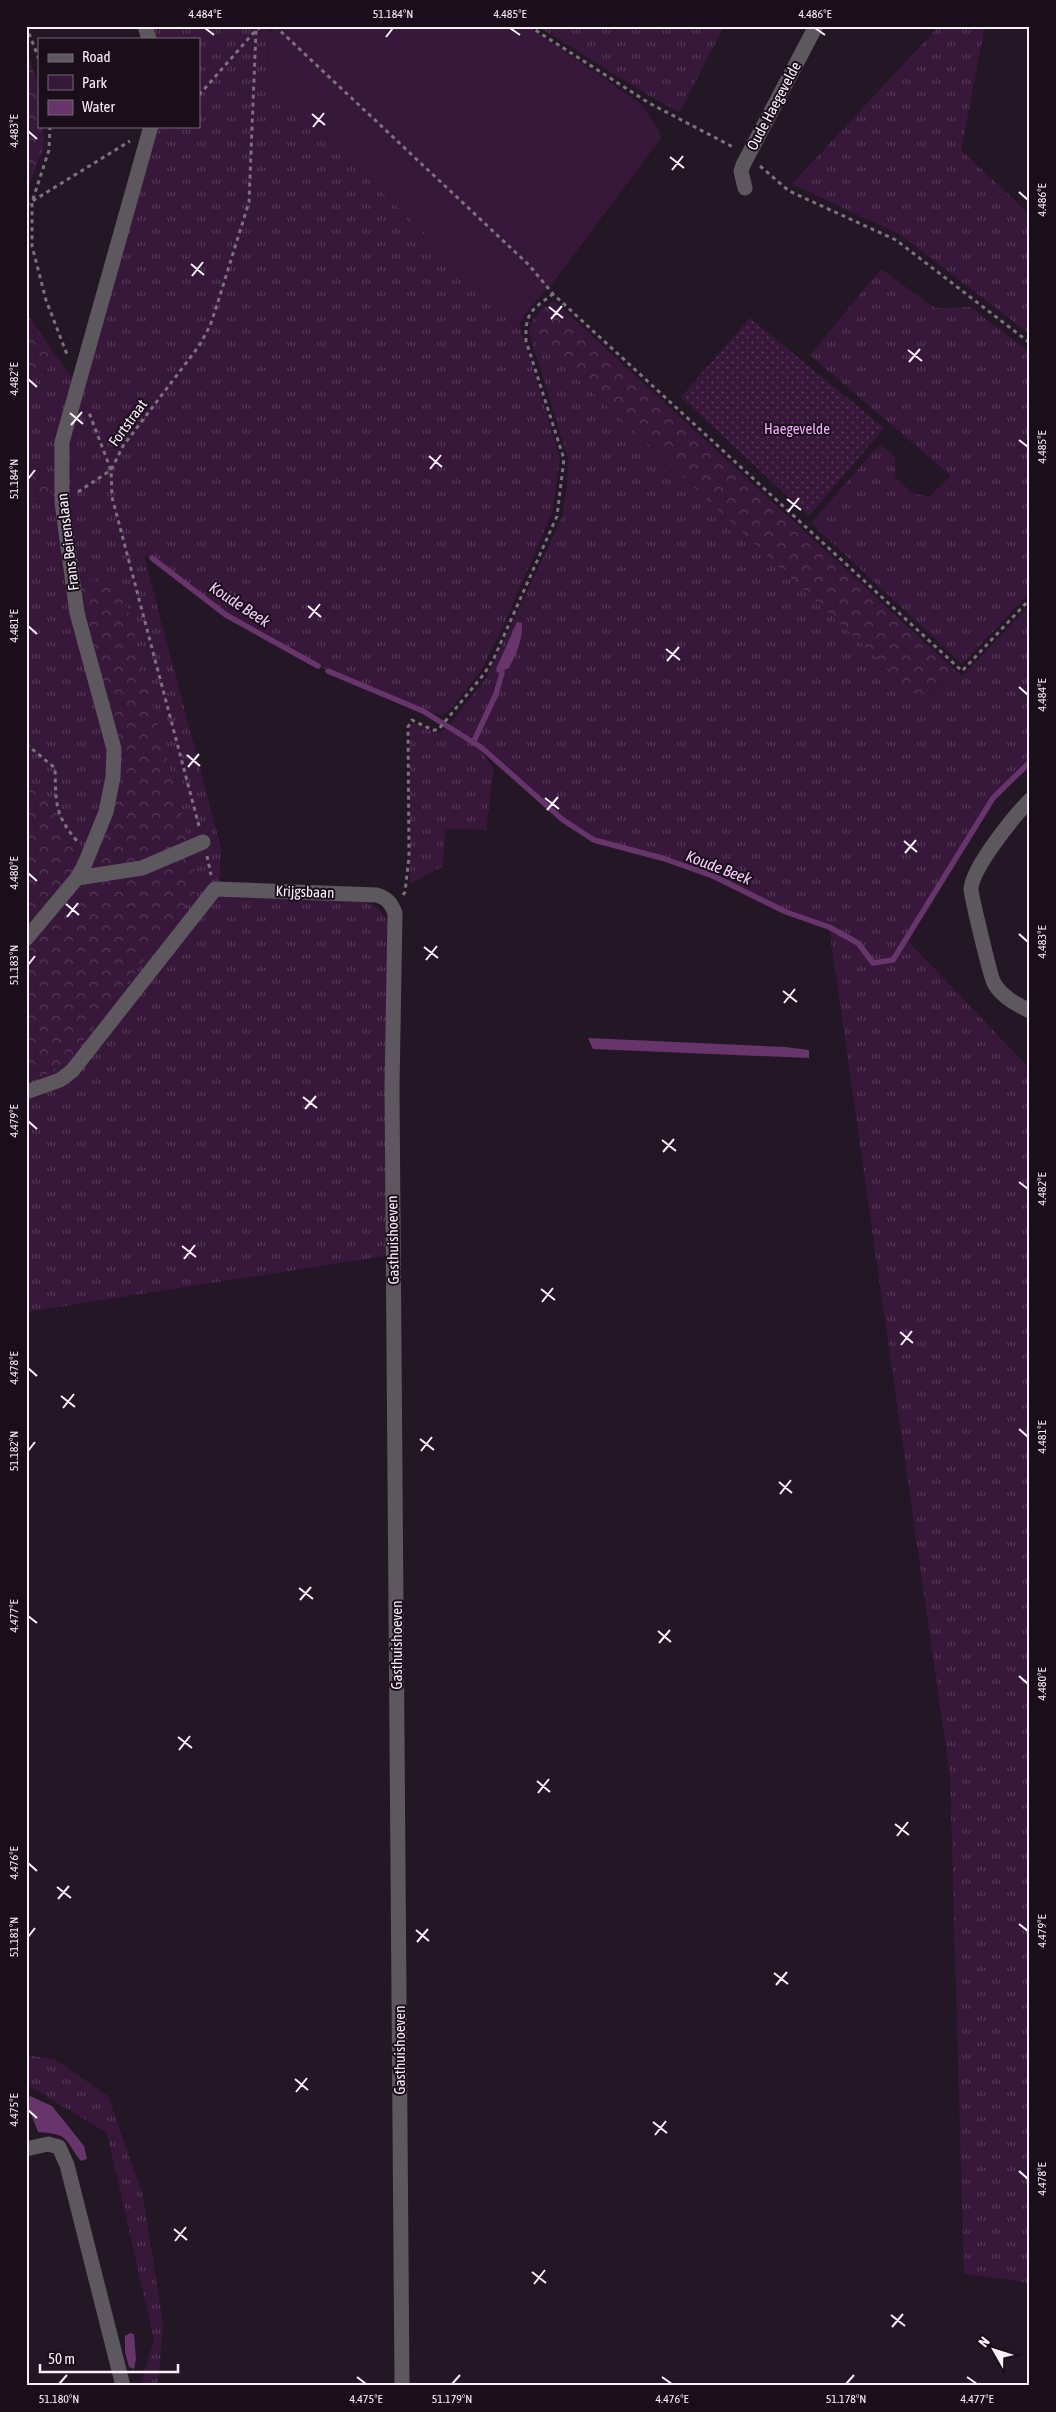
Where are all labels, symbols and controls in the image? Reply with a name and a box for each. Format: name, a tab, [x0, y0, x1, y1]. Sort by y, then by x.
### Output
text: 4.484°E	[188, 7, 222, 21]
text: 51.184°N	[373, 7, 413, 21]
text: 4.485°E	[493, 7, 527, 21]
text: 4.486°E	[798, 7, 832, 21]
legend	[38, 38, 200, 128]
text: Road	[82, 48, 111, 65]
street label: Oude Haegevelde	[743, 58, 804, 153]
text: Park	[82, 74, 107, 91]
text: Water	[82, 98, 115, 115]
text: 4.483°E	[7, 114, 21, 148]
text: 4.486°E	[1035, 183, 1049, 217]
text: 4.482°E	[7, 362, 21, 396]
street label: Fortstraat	[105, 396, 150, 449]
park label: Haegevelde	[764, 420, 830, 437]
text: 4.485°E	[1035, 430, 1049, 464]
text: 51.184°N	[7, 459, 21, 499]
street label: Frans Beirenslaan	[53, 492, 82, 592]
water label: Koude Beek	[206, 578, 274, 631]
text: 4.481°E	[7, 609, 21, 643]
text: 4.484°E	[1035, 678, 1049, 712]
water label: Koude Beek	[684, 846, 755, 888]
text: 4.480°E	[7, 856, 21, 890]
street label: Krijgsbaan	[275, 882, 335, 901]
text: 4.483°E	[1035, 925, 1049, 959]
text: 51.183°N	[7, 945, 21, 985]
text: 4.479°E	[7, 1104, 21, 1138]
text: 4.482°E	[1035, 1172, 1049, 1206]
street label: Gasthuishoeven	[383, 1195, 402, 1285]
text: 4.478°E	[7, 1351, 21, 1385]
text: 4.481°E	[1035, 1420, 1049, 1454]
text: 51.182°N	[7, 1431, 21, 1471]
text: 4.477°E	[7, 1599, 21, 1633]
street label: Gasthuishoeven	[388, 1601, 405, 1689]
text: 4.480°E	[1035, 1667, 1049, 1701]
text: 4.476°E	[7, 1846, 21, 1880]
text: 4.479°E	[1035, 1914, 1049, 1948]
text: 51.181°N	[7, 1917, 21, 1957]
street label: Gasthuishoeven	[391, 2006, 408, 2094]
text: 4.475°E	[7, 2093, 21, 2127]
text: 4.478°E	[1035, 2162, 1049, 2196]
north arrow	[968, 2324, 1018, 2374]
text: N	[975, 2334, 993, 2350]
scale bar	[40, 2342, 178, 2374]
text: 50 m	[48, 2350, 75, 2367]
text: 51.180°N	[39, 2392, 79, 2406]
text: 4.475°E	[349, 2392, 383, 2406]
text: 51.179°N	[432, 2392, 472, 2406]
text: 4.476°E	[655, 2392, 689, 2406]
text: 51.178°N	[826, 2392, 866, 2406]
text: 4.477°E	[960, 2392, 994, 2406]

